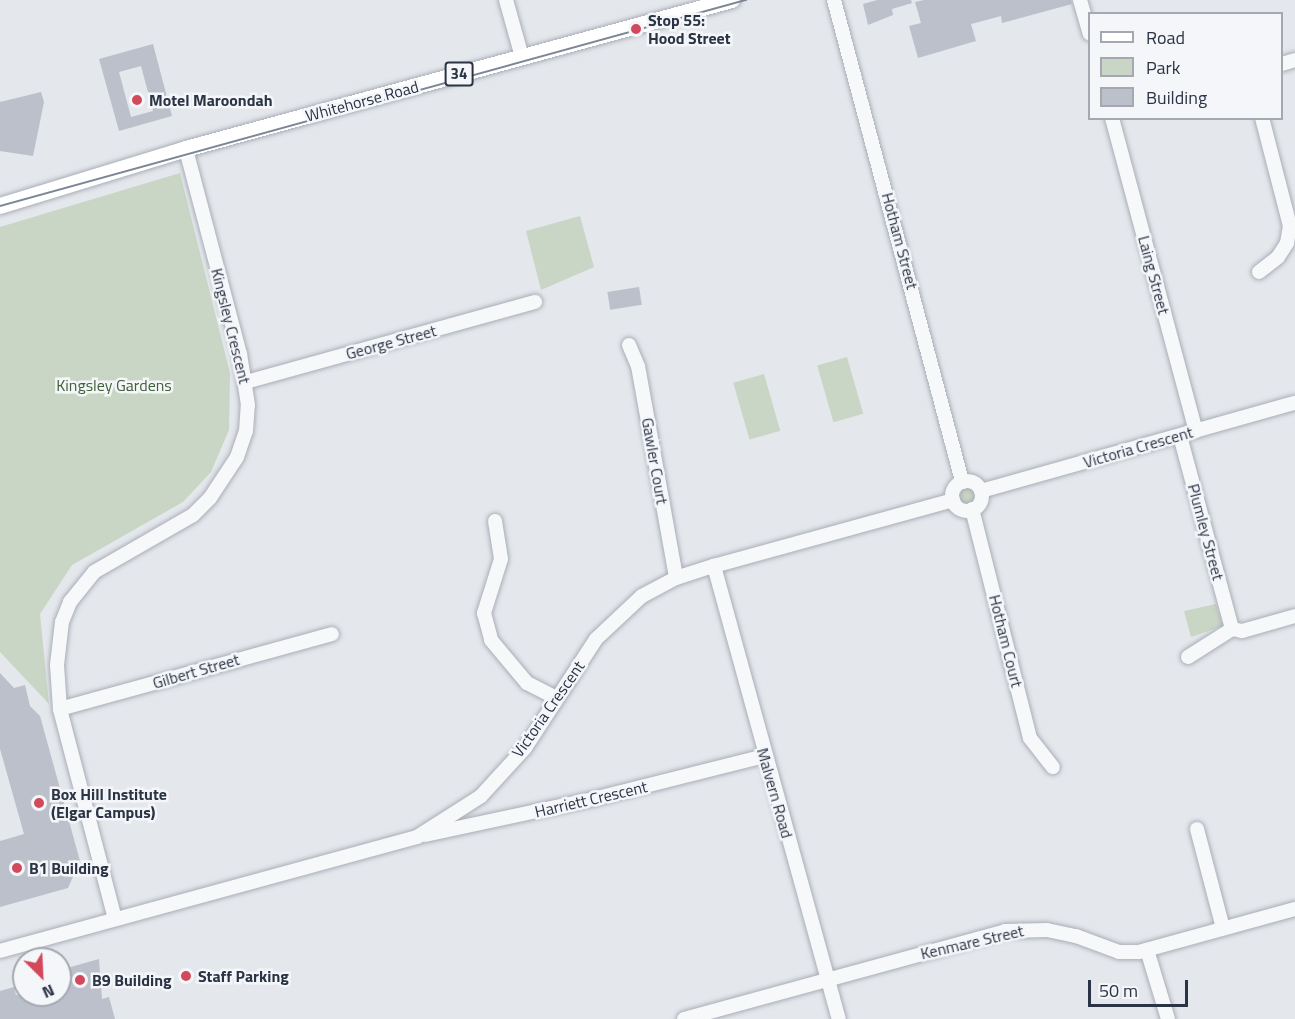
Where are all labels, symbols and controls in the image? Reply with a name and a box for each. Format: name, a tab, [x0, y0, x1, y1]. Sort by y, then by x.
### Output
place label: Stop 55: Hood Street	[648, 10, 731, 48]
legend	[1088, 12, 1283, 120]
marker: Stop 55: Hood Street	[629, 22, 643, 36]
text: Road	[1146, 24, 1185, 51]
text: Park	[1146, 54, 1180, 81]
road number: 34	[444, 62, 474, 86]
street label: Whitehorse Road	[303, 77, 421, 125]
text: Building	[1146, 84, 1207, 111]
place label: Motel Maroondah	[149, 90, 273, 110]
marker: Motel Maroondah	[130, 93, 144, 107]
street label: Hotham Street	[878, 190, 922, 292]
street label: Laing Street	[1134, 234, 1174, 316]
street label: Kingsley Crescent	[207, 266, 255, 386]
street label: George Street	[344, 321, 438, 363]
park label: Kingsley Gardens	[56, 375, 172, 395]
street label: Gawler Court	[638, 416, 672, 506]
street label: Victoria Crescent	[1081, 422, 1195, 472]
street label: Plumley Street	[1184, 482, 1228, 582]
street label: Hotham Court	[985, 593, 1027, 689]
street label: Gilbert Street	[150, 649, 242, 693]
street label: Victoria Crescent	[508, 657, 588, 761]
street label: Malvern Road	[753, 746, 797, 840]
street label: Harriett Crescent	[533, 777, 649, 821]
place label: Box Hill Institute (Elgar Campus)	[51, 784, 167, 822]
marker: Box Hill Institute (Elgar Campus)	[32, 796, 46, 810]
place label: B1 Building	[29, 858, 109, 878]
marker: B1 Building	[10, 861, 24, 875]
street label: Kenmare Street	[919, 921, 1025, 963]
north arrow	[12, 947, 72, 1007]
place label: Staff Parking	[198, 966, 289, 986]
scale bar	[1091, 968, 1192, 1006]
marker: Staff Parking	[179, 969, 193, 983]
place label: B9 Building	[92, 970, 172, 990]
marker: B9 Building	[73, 973, 87, 987]
text: 50 m	[1099, 977, 1138, 1004]
text: N	[39, 978, 58, 1005]

